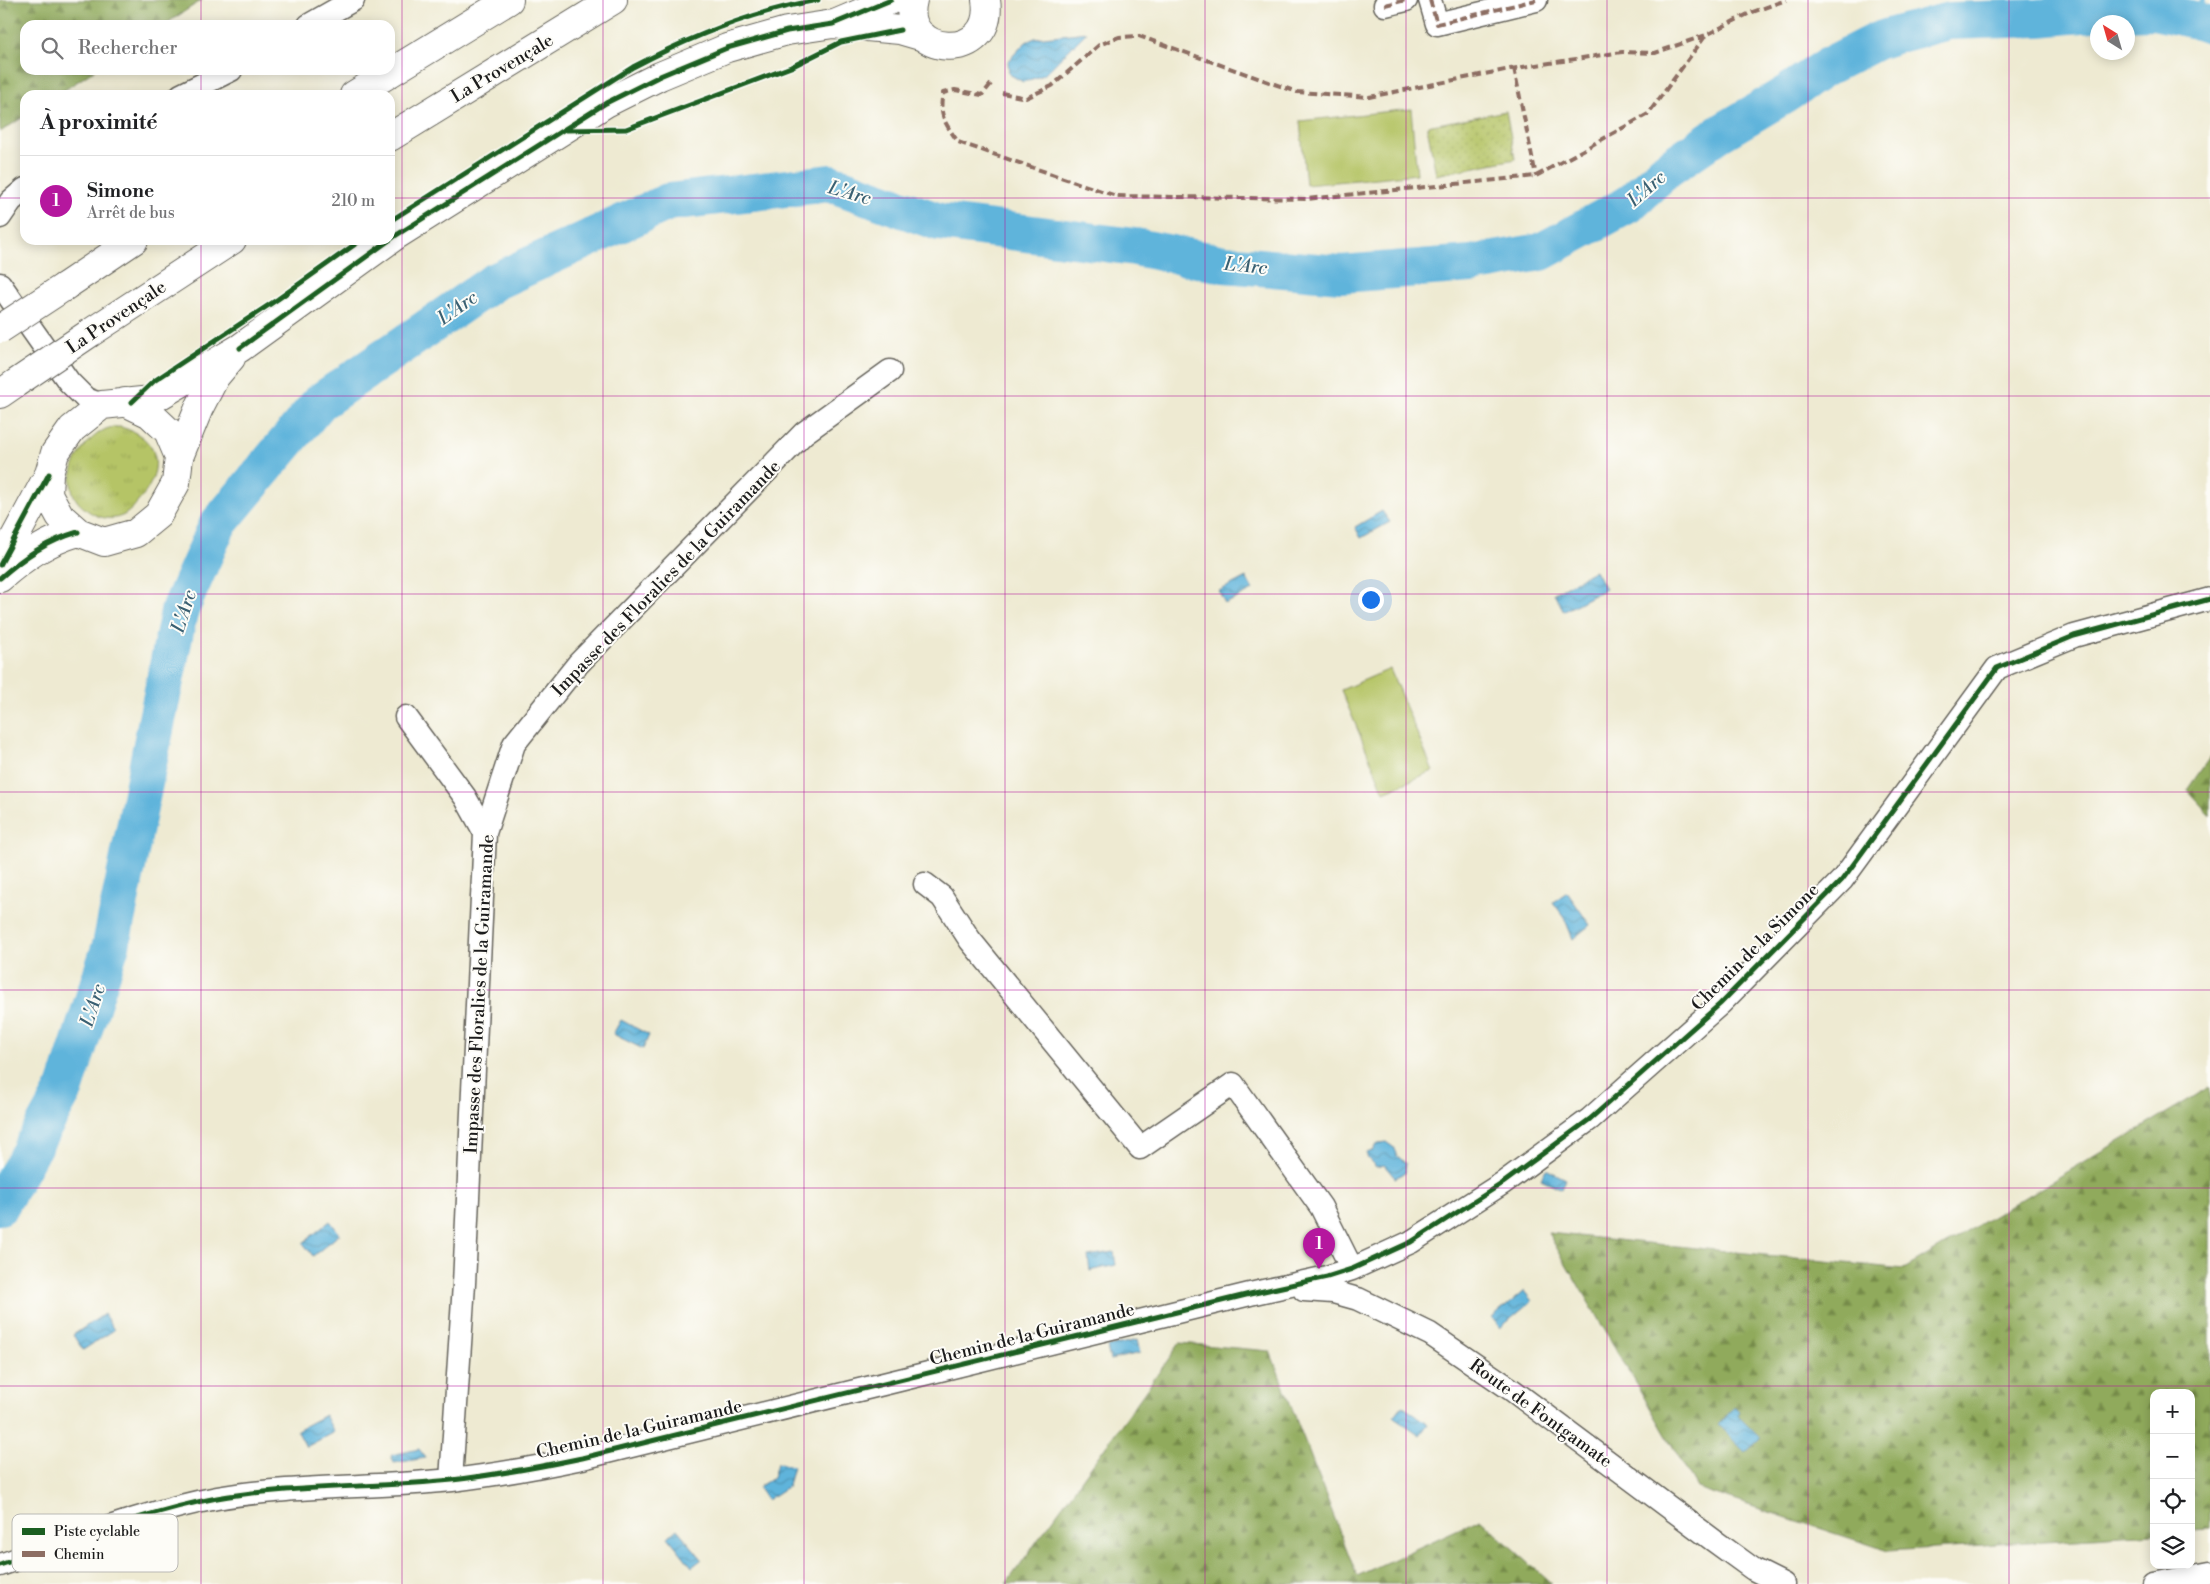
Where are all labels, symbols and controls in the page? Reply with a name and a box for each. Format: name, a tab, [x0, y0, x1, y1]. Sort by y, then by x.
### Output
north arrow	[2090, 15, 2135, 60]
search box	[20, 20, 395, 75]
street label: La Provençale	[447, 29, 558, 108]
icon: search	[38, 34, 66, 62]
text: Rechercher	[78, 36, 177, 60]
text: À proximité	[40, 110, 157, 136]
water label: L'Arc	[1622, 165, 1671, 213]
water label: L'Arc	[825, 175, 874, 210]
text: Simone	[87, 179, 154, 203]
text: 1	[52, 191, 60, 211]
text: 210 m	[331, 191, 375, 211]
text: Arrêt de bus	[87, 203, 175, 223]
water label: L'Arc	[1222, 252, 1269, 280]
street label: La Provençale	[62, 276, 171, 359]
water label: L'Arc	[432, 286, 482, 331]
street label: Impasse des Floralies de la Guiramande	[547, 455, 786, 701]
water label: L'Arc	[166, 587, 202, 637]
your location	[1358, 587, 1384, 613]
street label: Impasse des Floralies de la Guiramande	[460, 834, 499, 1154]
street label: Chemin de la Simone	[1687, 879, 1824, 1016]
water label: L'Arc	[75, 981, 111, 1031]
pin: 1	[1303, 1228, 1335, 1269]
street label: Chemin de la Guiramande	[927, 1298, 1137, 1371]
street label: Route de Fontgamate	[1465, 1354, 1617, 1473]
map controls	[2150, 1389, 2195, 1569]
button: +	[2150, 1389, 2195, 1434]
street label: Chemin de la Guiramande	[534, 1395, 744, 1464]
button: −	[2150, 1434, 2195, 1479]
button: locate	[2150, 1479, 2195, 1524]
legend	[12, 1514, 178, 1572]
text: Piste cyclable	[54, 1523, 140, 1541]
button: layers	[2150, 1524, 2195, 1569]
text: Chemin	[54, 1546, 105, 1564]

